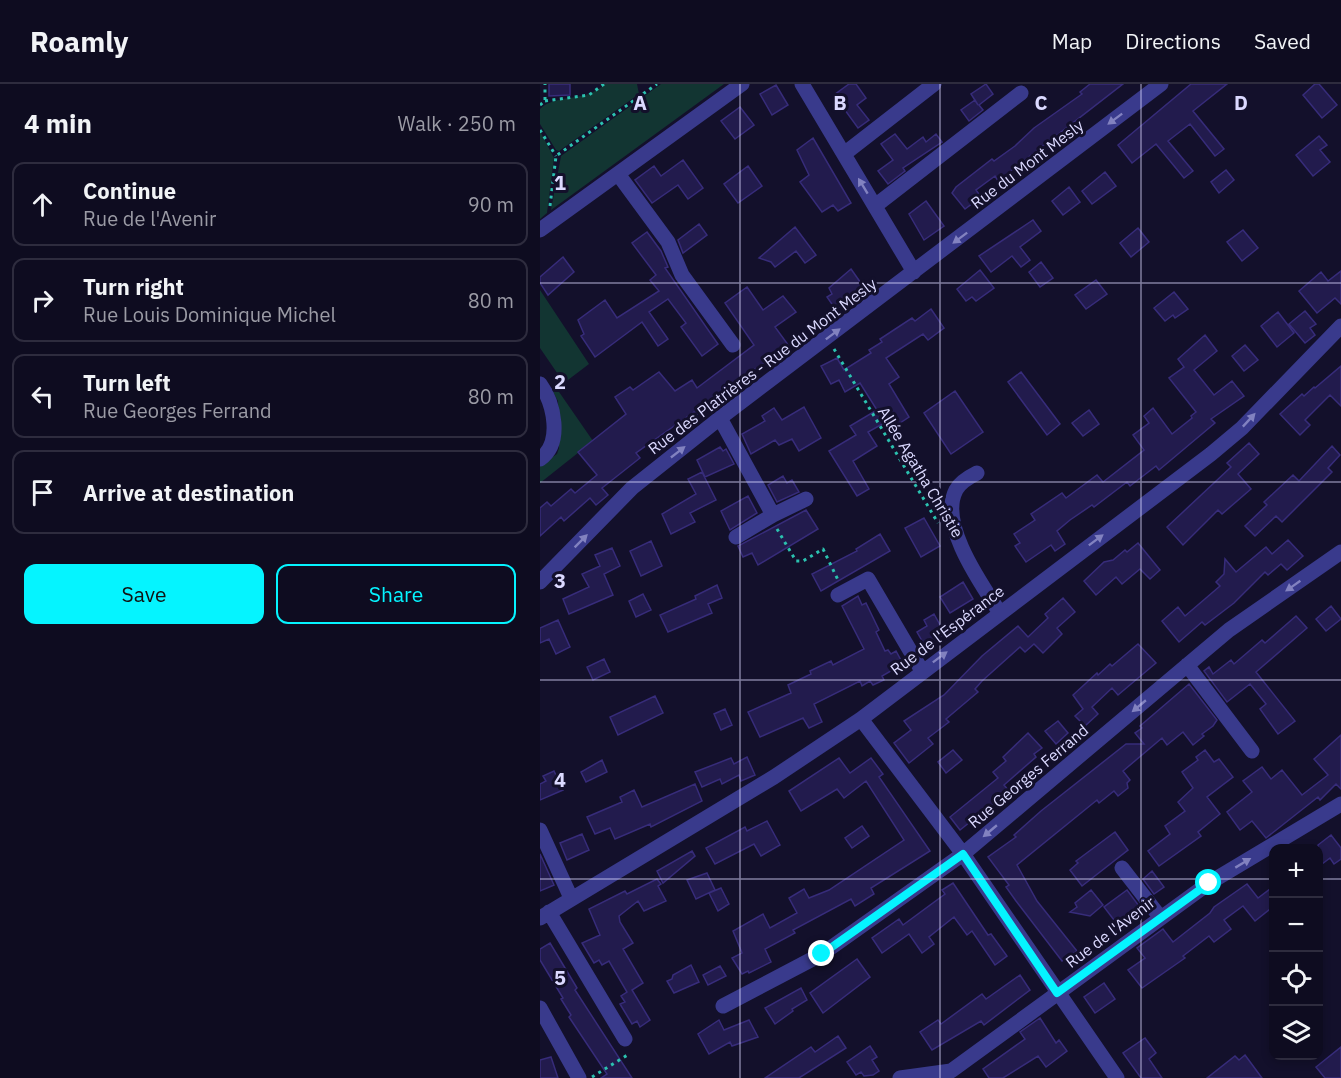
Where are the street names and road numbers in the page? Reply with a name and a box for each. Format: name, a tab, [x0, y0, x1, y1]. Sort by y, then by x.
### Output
street label: Rue du Mont Mesly	[967, 115, 1087, 213]
street label: Rue des Platrières - Rue du Mont Mesly	[644, 273, 880, 459]
street label: Allée Agatha Christie	[874, 403, 968, 541]
street label: Rue de l'Espérance	[886, 581, 1008, 679]
street label: Rue Georges Ferrand	[964, 720, 1092, 832]
street label: Rue de l'Avenir	[1061, 892, 1159, 972]

